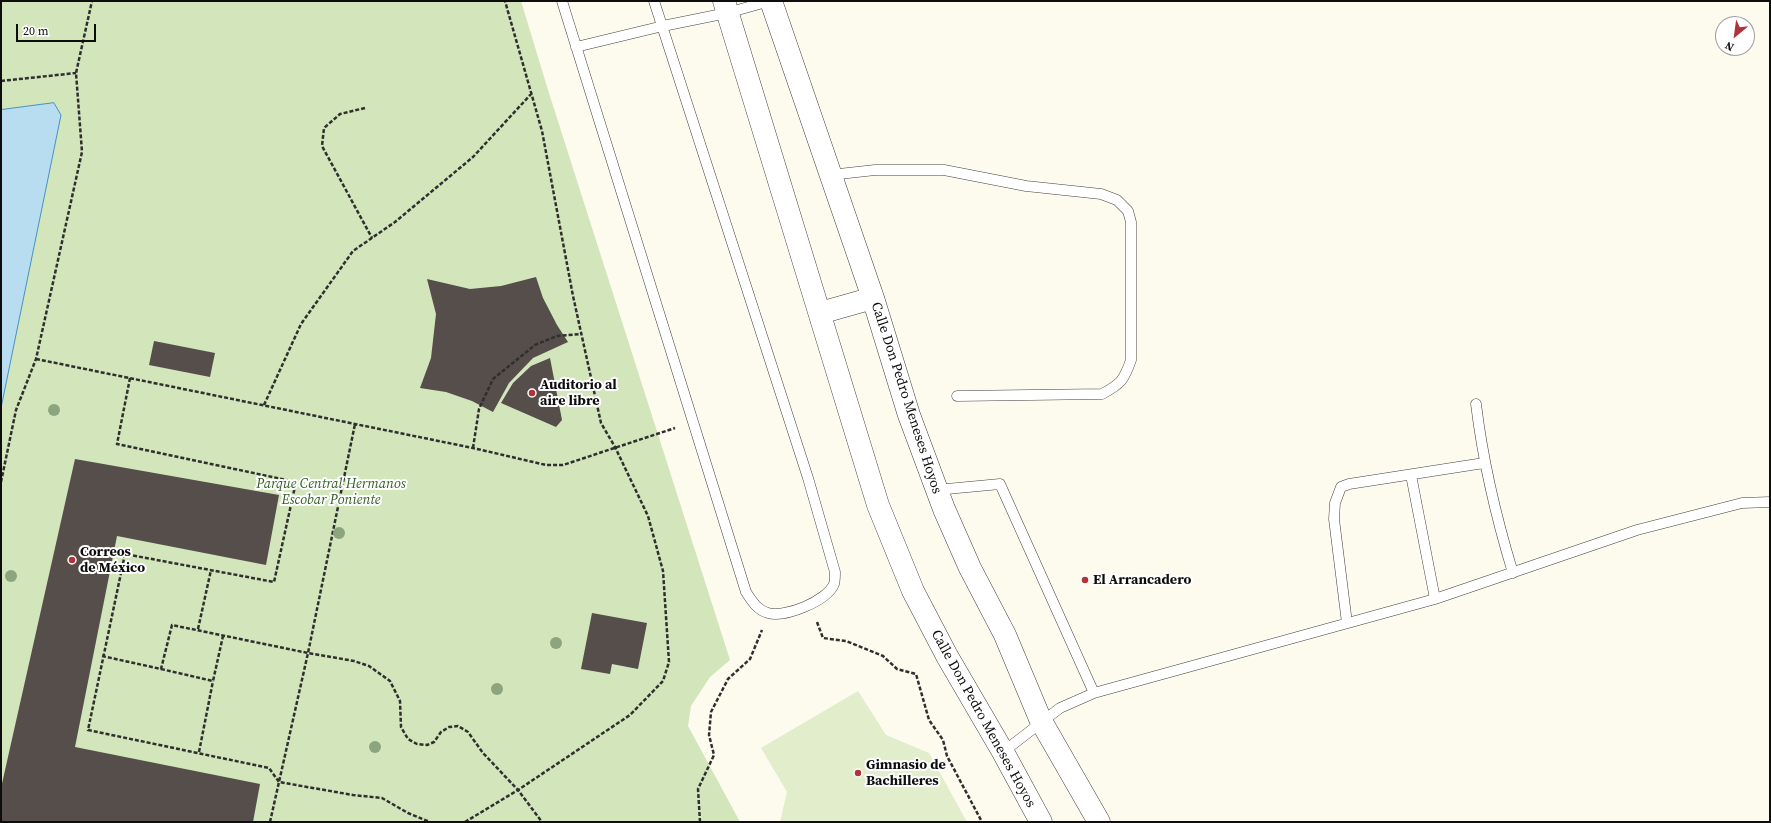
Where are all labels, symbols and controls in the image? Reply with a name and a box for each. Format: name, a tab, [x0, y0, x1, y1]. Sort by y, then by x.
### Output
scale bar	[18, 16, 98, 42]
north arrow	[1715, 16, 1755, 56]
text: 20 m	[23, 23, 49, 39]
text: N	[1722, 38, 1737, 55]
street label: Calle Don Pedro Meneses Hoyos	[867, 300, 945, 496]
place label: Auditorio al aire libre	[540, 377, 617, 410]
marker: Auditorio al aire libre	[527, 388, 537, 398]
park label: Parque Central Hermanos Escobar Poniente	[256, 476, 406, 508]
place label: Correos de México	[80, 544, 145, 576]
marker: Correos de México	[67, 555, 77, 565]
place label: El Arrancadero	[1093, 572, 1191, 588]
marker: El Arrancadero	[1080, 575, 1090, 585]
street label: Calle Don Pedro Meneses Hoyos	[927, 627, 1039, 811]
place label: Gimnasio de Bachilleres	[866, 757, 946, 790]
marker: Gimnasio de Bachilleres	[853, 768, 863, 778]

